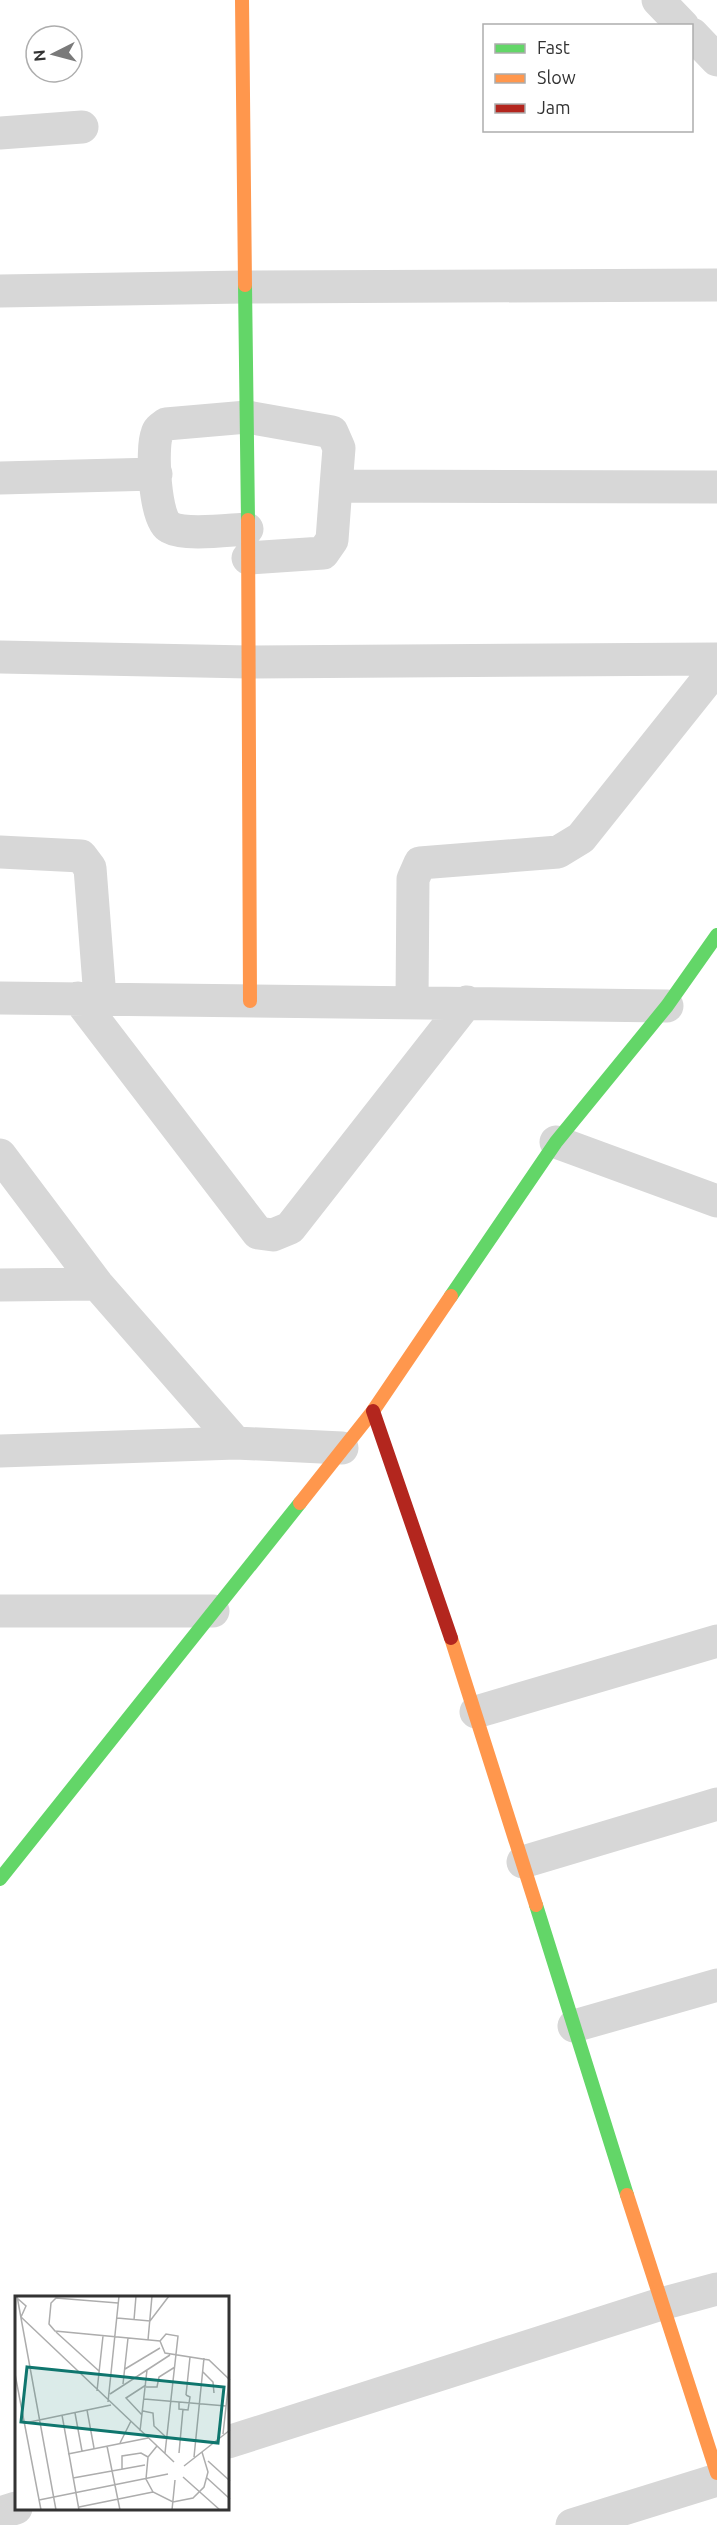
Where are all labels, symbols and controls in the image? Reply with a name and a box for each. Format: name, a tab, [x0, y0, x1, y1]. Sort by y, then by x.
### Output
north arrow	[24, 24, 84, 84]
legend	[483, 24, 693, 132]
text: Fast	[537, 37, 570, 57]
text: N	[30, 49, 49, 62]
text: Slow	[537, 67, 576, 87]
text: Jam	[537, 97, 571, 117]
inset map	[15, 2296, 230, 2510]

